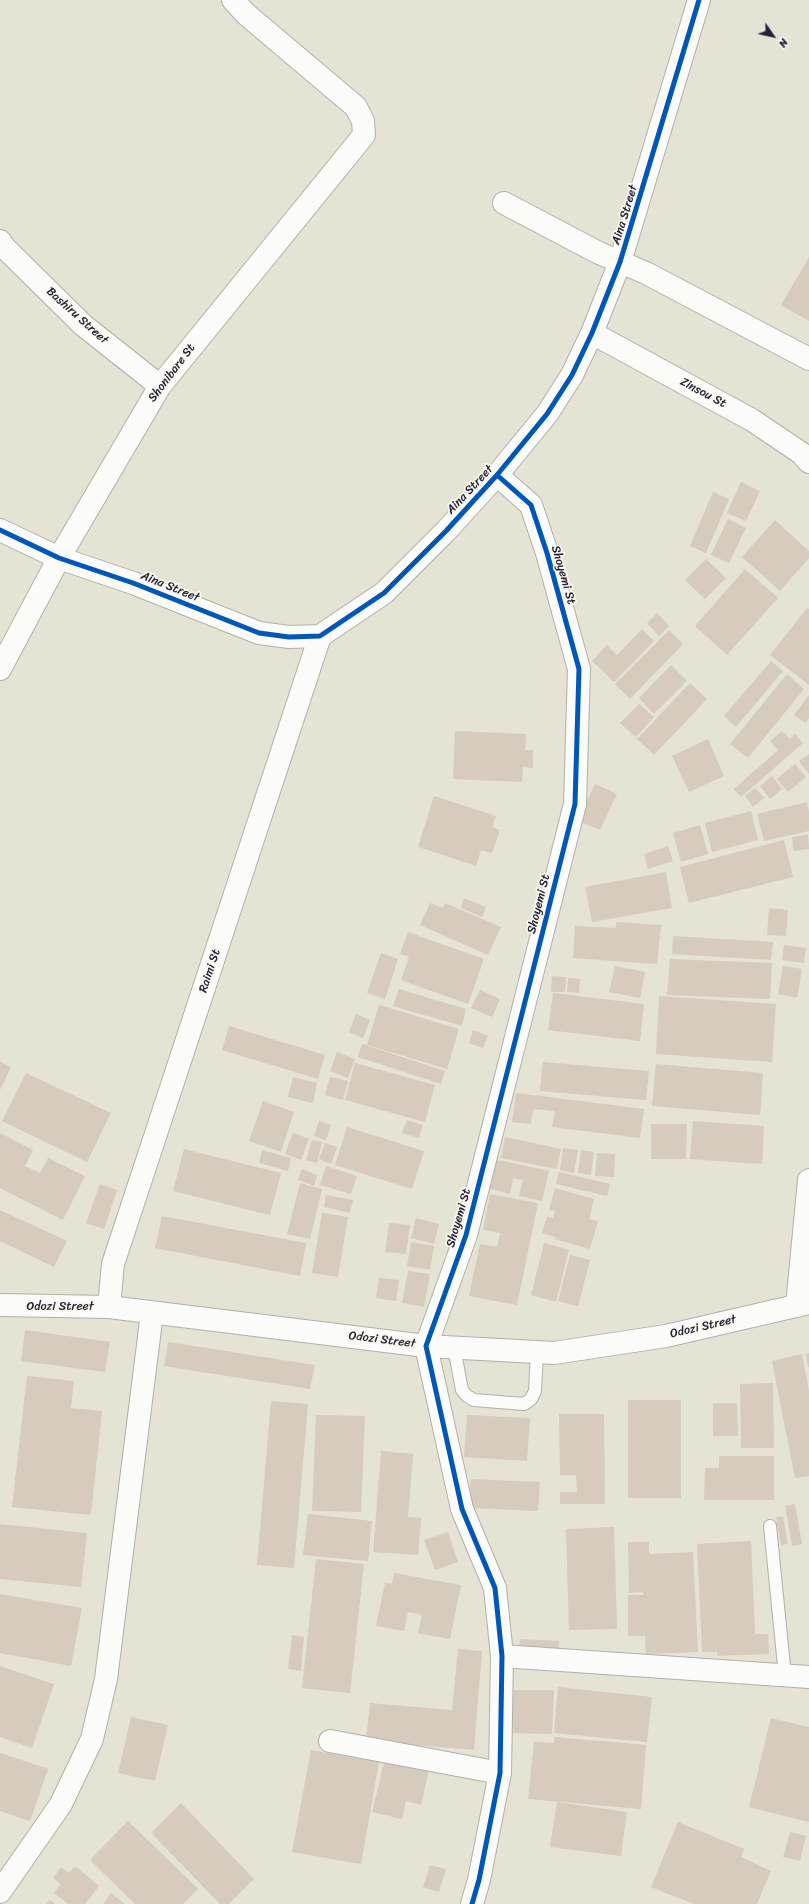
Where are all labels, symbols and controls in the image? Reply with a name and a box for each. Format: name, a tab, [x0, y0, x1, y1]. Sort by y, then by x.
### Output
north arrow	[753, 16, 793, 56]
text: N	[773, 35, 793, 51]
street label: Aina Street	[609, 183, 641, 247]
street label: Bashiru Street	[43, 285, 111, 347]
street label: Shonibare St	[145, 341, 199, 405]
street label: Zinsou St	[677, 375, 729, 411]
street label: Aina Street	[444, 463, 496, 517]
street label: Shoyemi St	[548, 544, 578, 606]
street label: Aina Street	[139, 569, 201, 605]
street label: Shoyemi St	[525, 873, 553, 935]
street label: Raimi St	[196, 947, 224, 995]
street label: Shoyemi St	[444, 1187, 474, 1249]
street label: Odozi Street	[26, 1300, 94, 1314]
street label: Odozi Street	[669, 1312, 737, 1342]
street label: Odozi Street	[348, 1329, 416, 1351]

